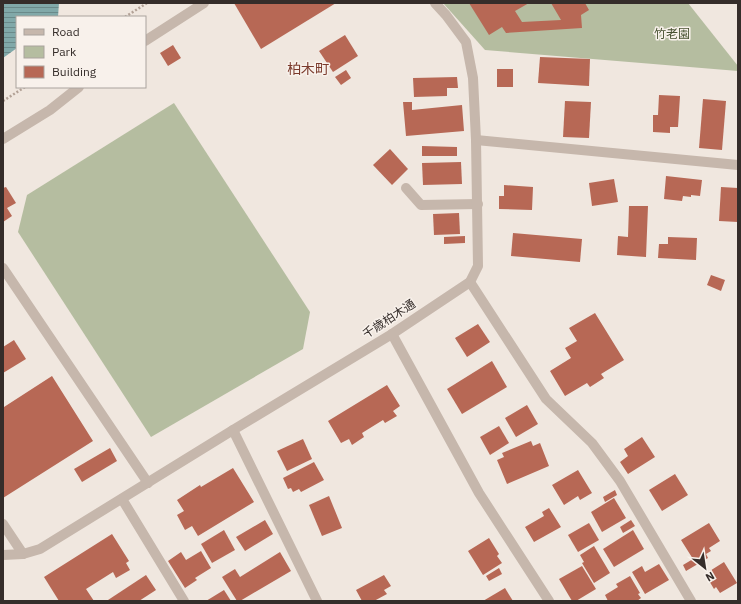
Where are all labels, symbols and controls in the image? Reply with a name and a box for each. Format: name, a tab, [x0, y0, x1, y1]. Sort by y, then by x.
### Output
legend	[16, 16, 146, 88]
text: Road	[52, 24, 80, 39]
park label: 竹老園	[654, 26, 690, 41]
text: Park	[52, 44, 77, 59]
district label: 柏木町	[287, 60, 329, 78]
text: Building	[52, 64, 97, 79]
street label: 千歳柏木通	[359, 296, 418, 341]
north arrow	[685, 548, 725, 588]
text: N	[703, 569, 717, 585]

